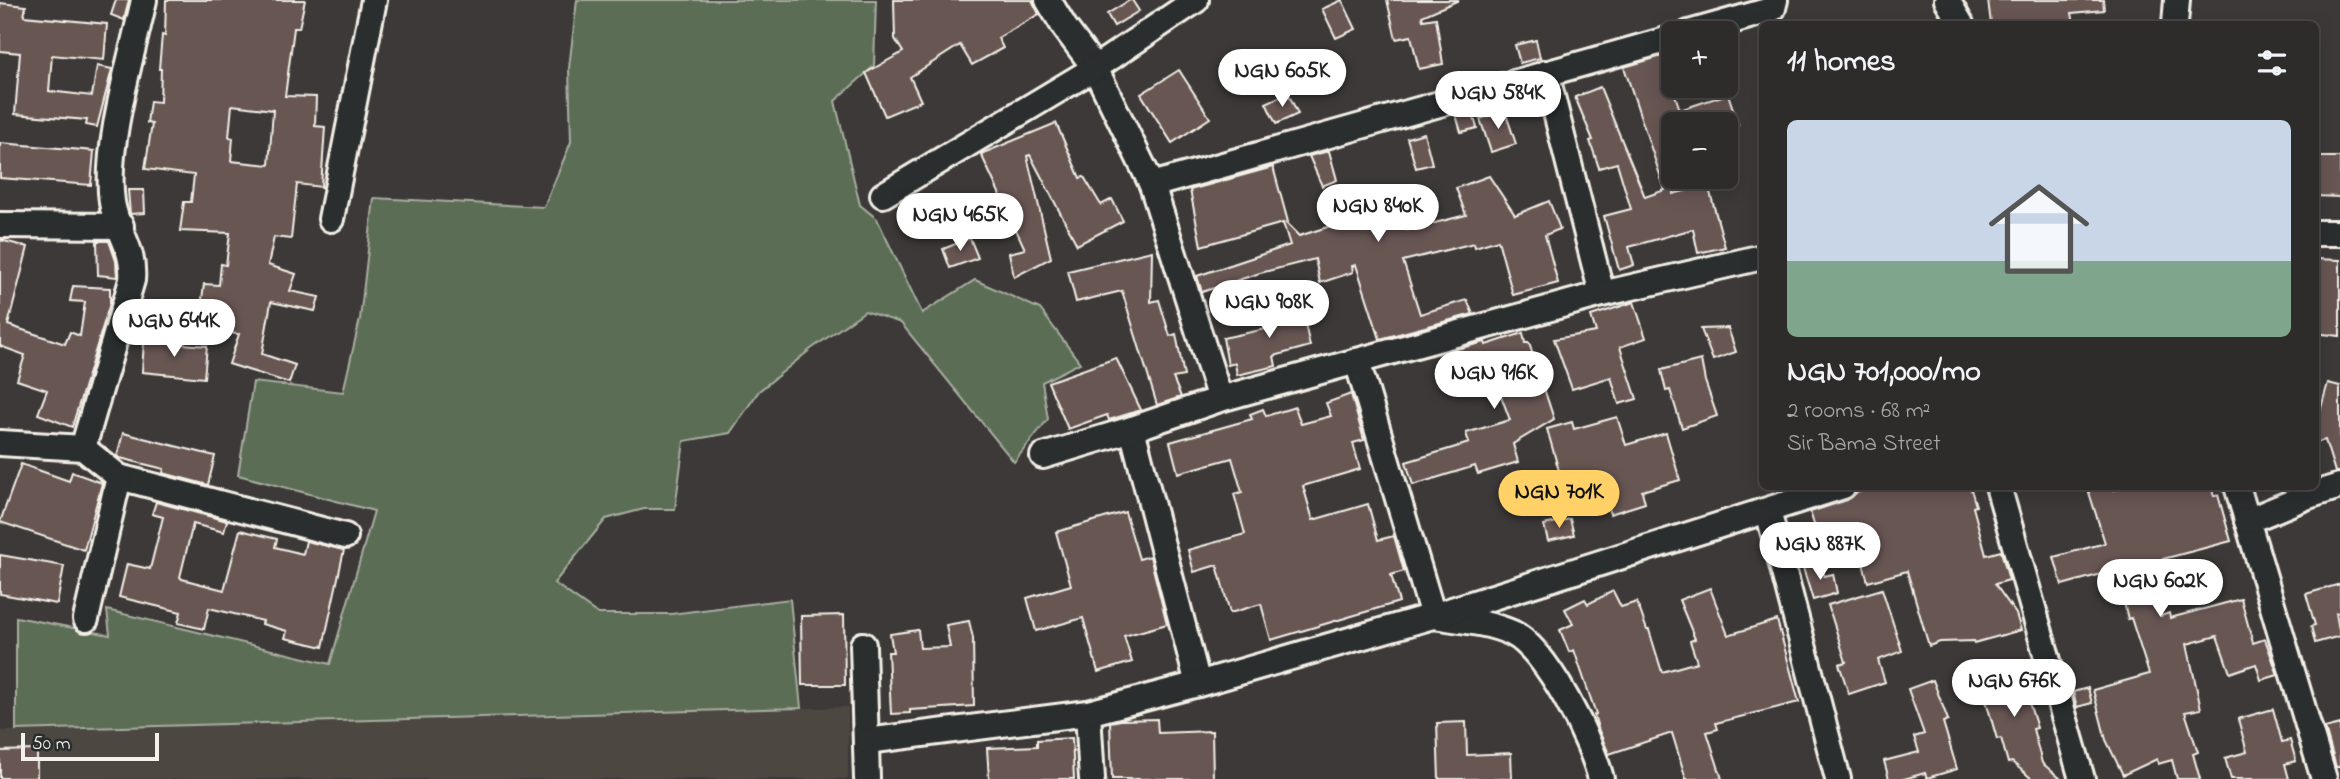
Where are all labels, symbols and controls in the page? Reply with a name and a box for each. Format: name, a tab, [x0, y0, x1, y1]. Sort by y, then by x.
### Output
map controls	[1661, 21, 1738, 189]
button: +	[1661, 21, 1738, 98]
text: 11 homes	[1787, 41, 1895, 85]
icon: filters	[2253, 44, 2291, 82]
pin: NGN 605K	[1210, 50, 1354, 109]
text: NGN 605K	[1234, 55, 1330, 88]
pin: NGN 584K	[1426, 72, 1570, 131]
text: NGN 584K	[1451, 77, 1545, 110]
button: −	[1661, 112, 1738, 189]
icon: home	[1976, 166, 2102, 292]
pin: NGN 840K	[1306, 184, 1450, 244]
text: NGN 840K	[1333, 190, 1423, 223]
pin: NGN 465K	[888, 194, 1032, 253]
text: NGN 465K	[912, 199, 1008, 232]
pin: NGN 908K	[1197, 280, 1341, 340]
text: NGN 908K	[1225, 286, 1313, 319]
pin: NGN 644K	[102, 300, 246, 359]
text: NGN 644K	[128, 305, 220, 338]
text: NGN 701,000/mo	[1787, 351, 1981, 395]
pin: NGN 916K	[1422, 352, 1566, 411]
text: NGN 916K	[1451, 357, 1537, 390]
text: 2 rooms · 68 m²	[1787, 395, 1930, 428]
text: Sir Bama Street	[1787, 428, 1941, 461]
pin: NGN 701K	[1487, 470, 1631, 530]
text: NGN 701K	[1514, 476, 1604, 509]
pin: NGN 887K	[1748, 522, 1892, 582]
text: NGN 887K	[1775, 528, 1865, 561]
pin: NGN 602K	[2088, 560, 2232, 619]
text: NGN 602K	[2113, 565, 2207, 598]
pin: NGN 676K	[1942, 660, 2086, 719]
text: NGN 676K	[1968, 665, 2060, 698]
scale bar	[21, 730, 159, 762]
text: 50 m	[32, 731, 71, 758]

